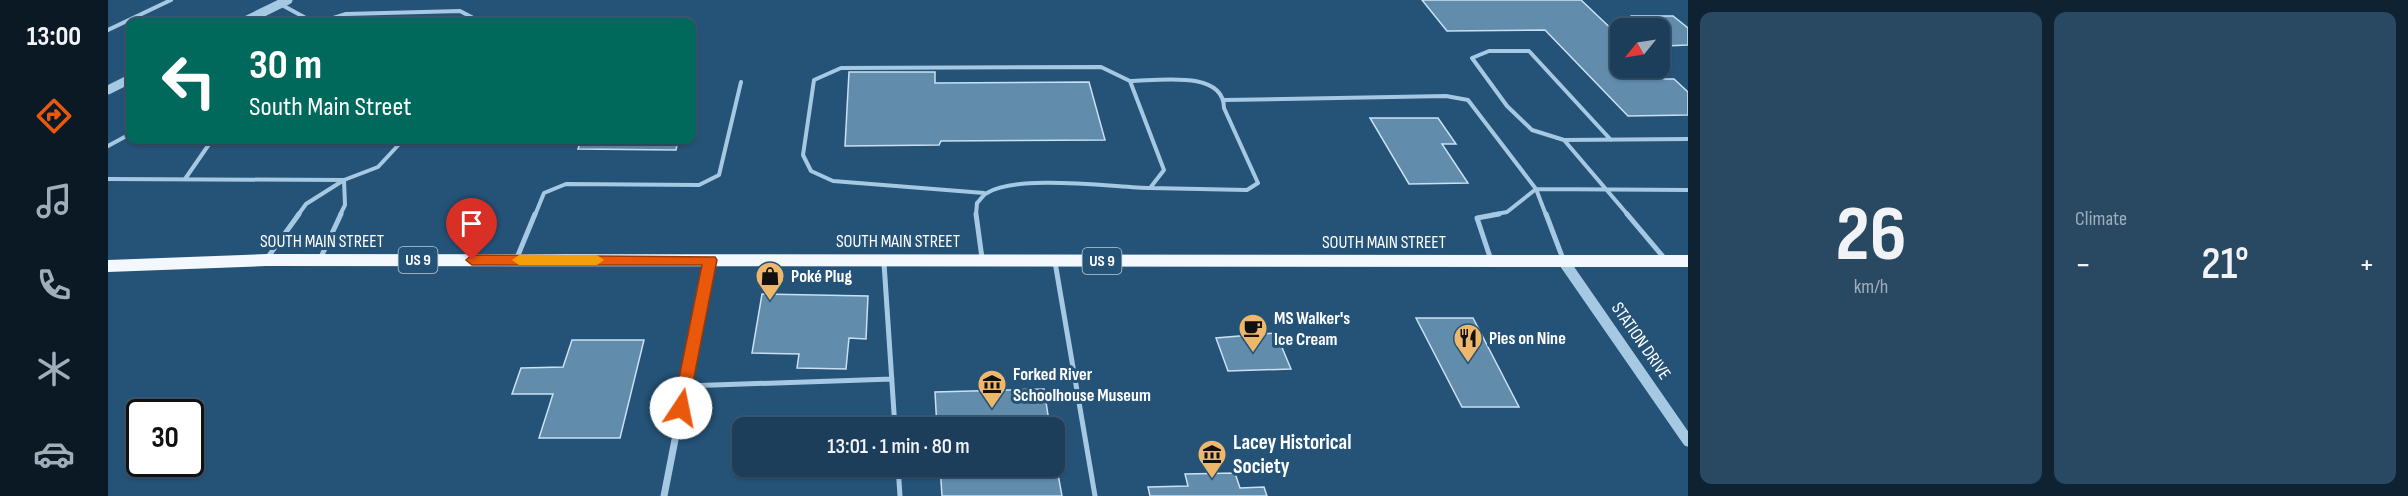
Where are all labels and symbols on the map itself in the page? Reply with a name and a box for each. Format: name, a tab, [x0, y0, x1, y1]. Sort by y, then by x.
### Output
north arrow	[1610, 18, 1670, 78]
pin	[446, 198, 497, 260]
street label: SOUTH MAIN STREET	[260, 231, 384, 252]
street label: SOUTH MAIN STREET	[836, 231, 960, 252]
street label: SOUTH MAIN STREET	[1322, 232, 1446, 253]
road number: US 9	[398, 247, 438, 273]
road number: US 9	[1082, 248, 1122, 274]
shop icon: Poké Plug	[754, 260, 786, 302]
place label: Poké Plug	[791, 266, 852, 287]
street label: STATION DRIVE	[1607, 298, 1675, 384]
place label: MS Walker's Ice Cream	[1274, 308, 1350, 350]
cafe icon: MS Walker's Ice Cream	[1237, 312, 1269, 354]
restaurant icon: Pies on Nine	[1452, 322, 1484, 364]
place label: Pies on Nine	[1489, 328, 1566, 349]
place label: Forked River Schoolhouse Museum	[1013, 364, 1151, 406]
museum icon: Forked River Schoolhouse Museum	[976, 368, 1008, 410]
position arrow	[649, 376, 713, 440]
speed limit sign: 30	[126, 399, 204, 477]
place label: Lacey Historical Society	[1233, 430, 1351, 479]
museum icon: Lacey Historical Society	[1196, 438, 1228, 480]

